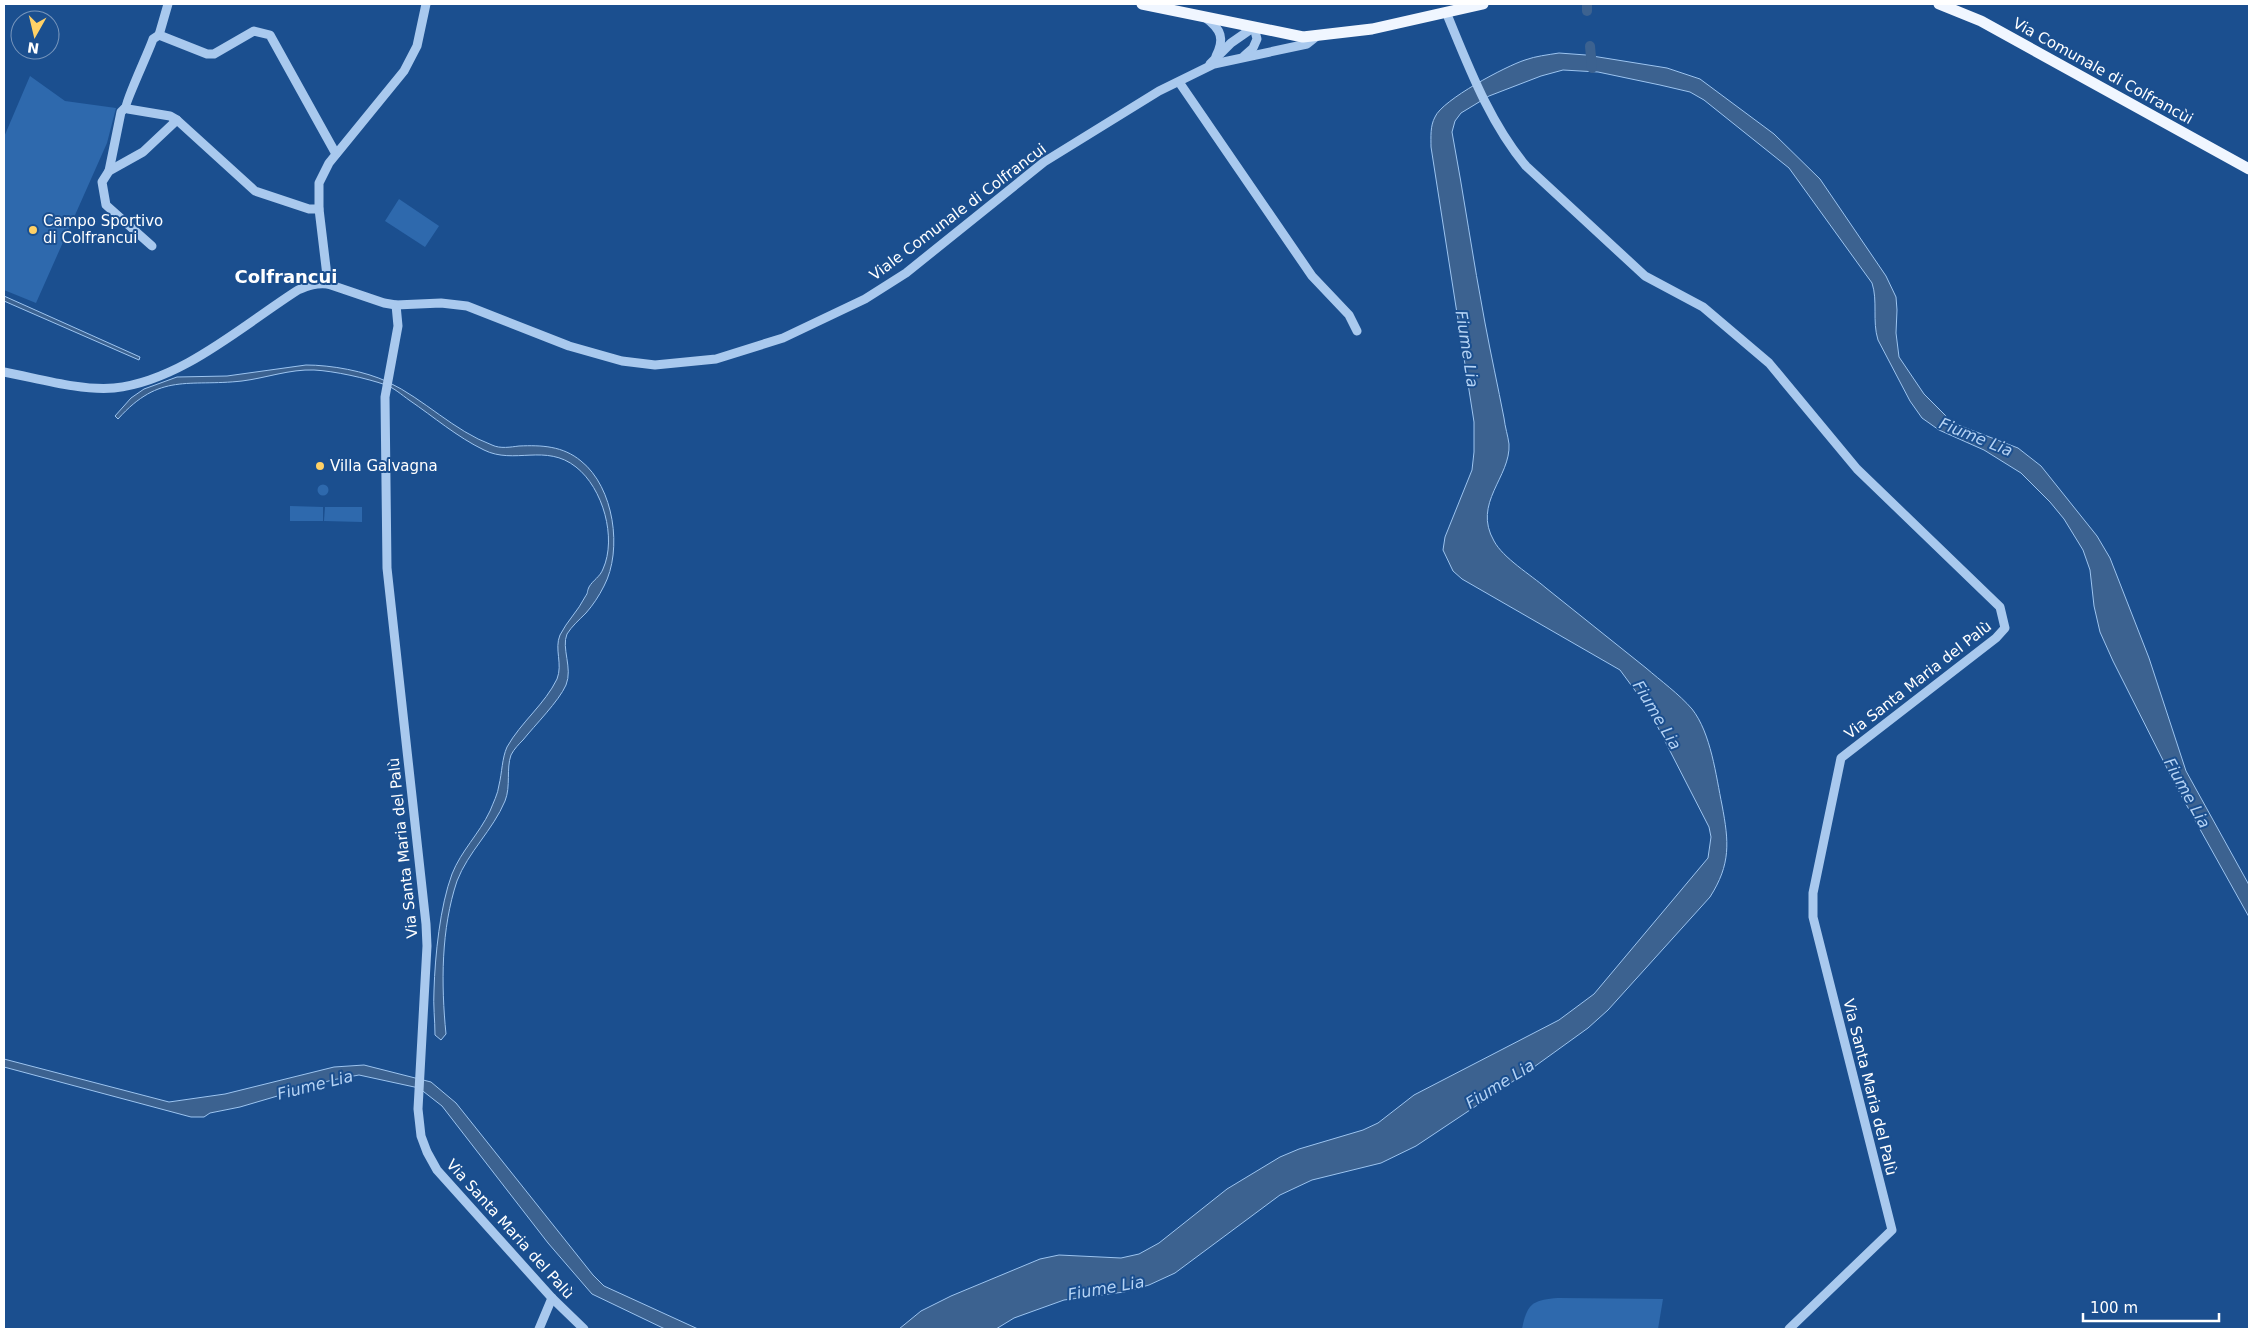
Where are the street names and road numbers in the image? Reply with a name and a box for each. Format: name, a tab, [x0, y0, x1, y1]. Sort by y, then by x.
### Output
street label: Via Comunale di Colfrancùi	[2010, 14, 2196, 128]
street label: Viale Comunale di Colfrancui	[866, 140, 1050, 284]
street label: Via Santa Maria del Palù	[1841, 617, 1995, 743]
street label: Via Santa Maria del Palù	[385, 757, 421, 939]
street label: Via Santa Maria del Palù	[1839, 997, 1901, 1177]
street label: Via Santa Maria del Palù	[443, 1156, 577, 1302]

